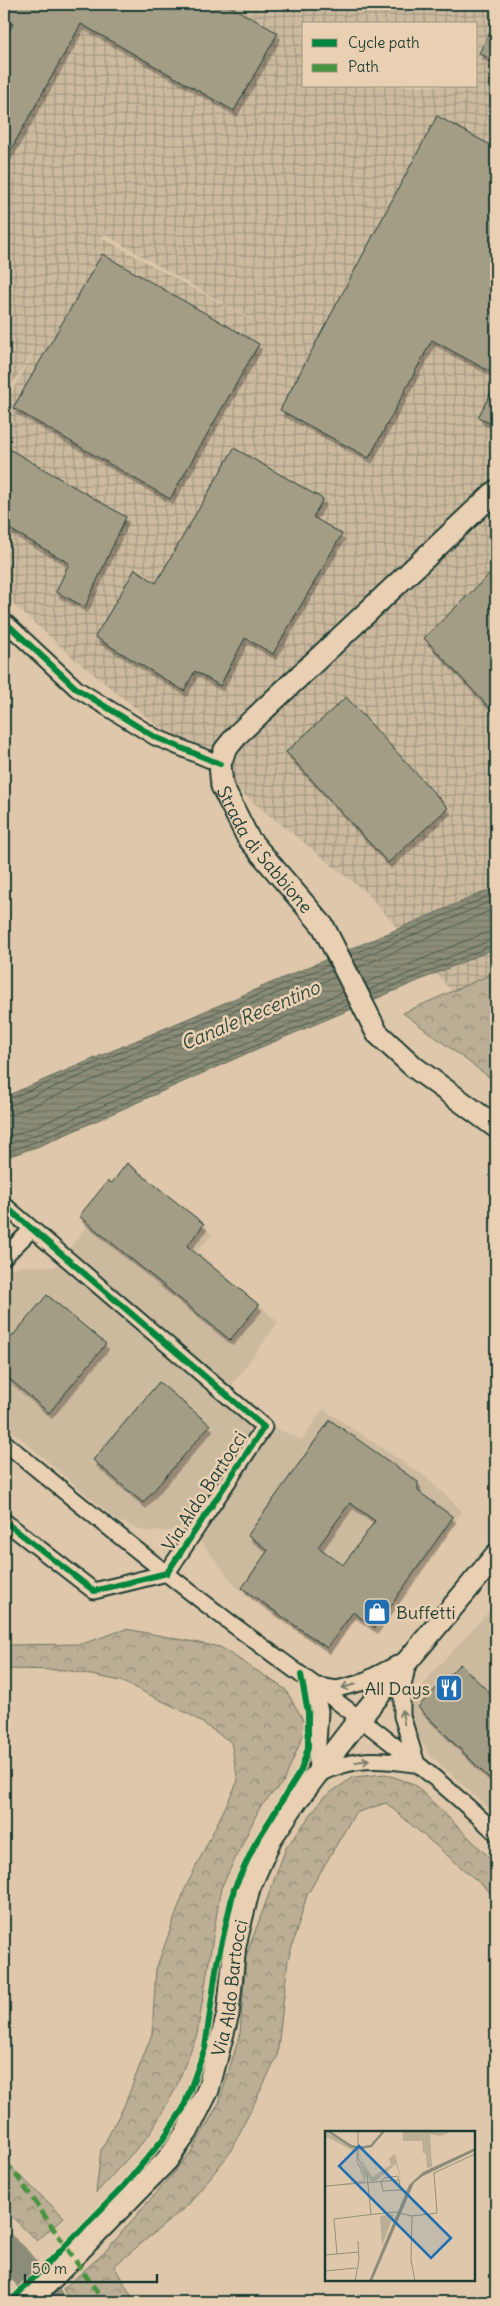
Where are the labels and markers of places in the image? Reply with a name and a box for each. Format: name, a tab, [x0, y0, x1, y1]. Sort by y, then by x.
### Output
shop icon: Buffetti	[362, 1597, 392, 1627]
place label: Buffetti	[396, 1601, 456, 1624]
restaurant icon: All Days	[434, 1673, 464, 1703]
place label: All Days	[365, 1677, 430, 1700]

